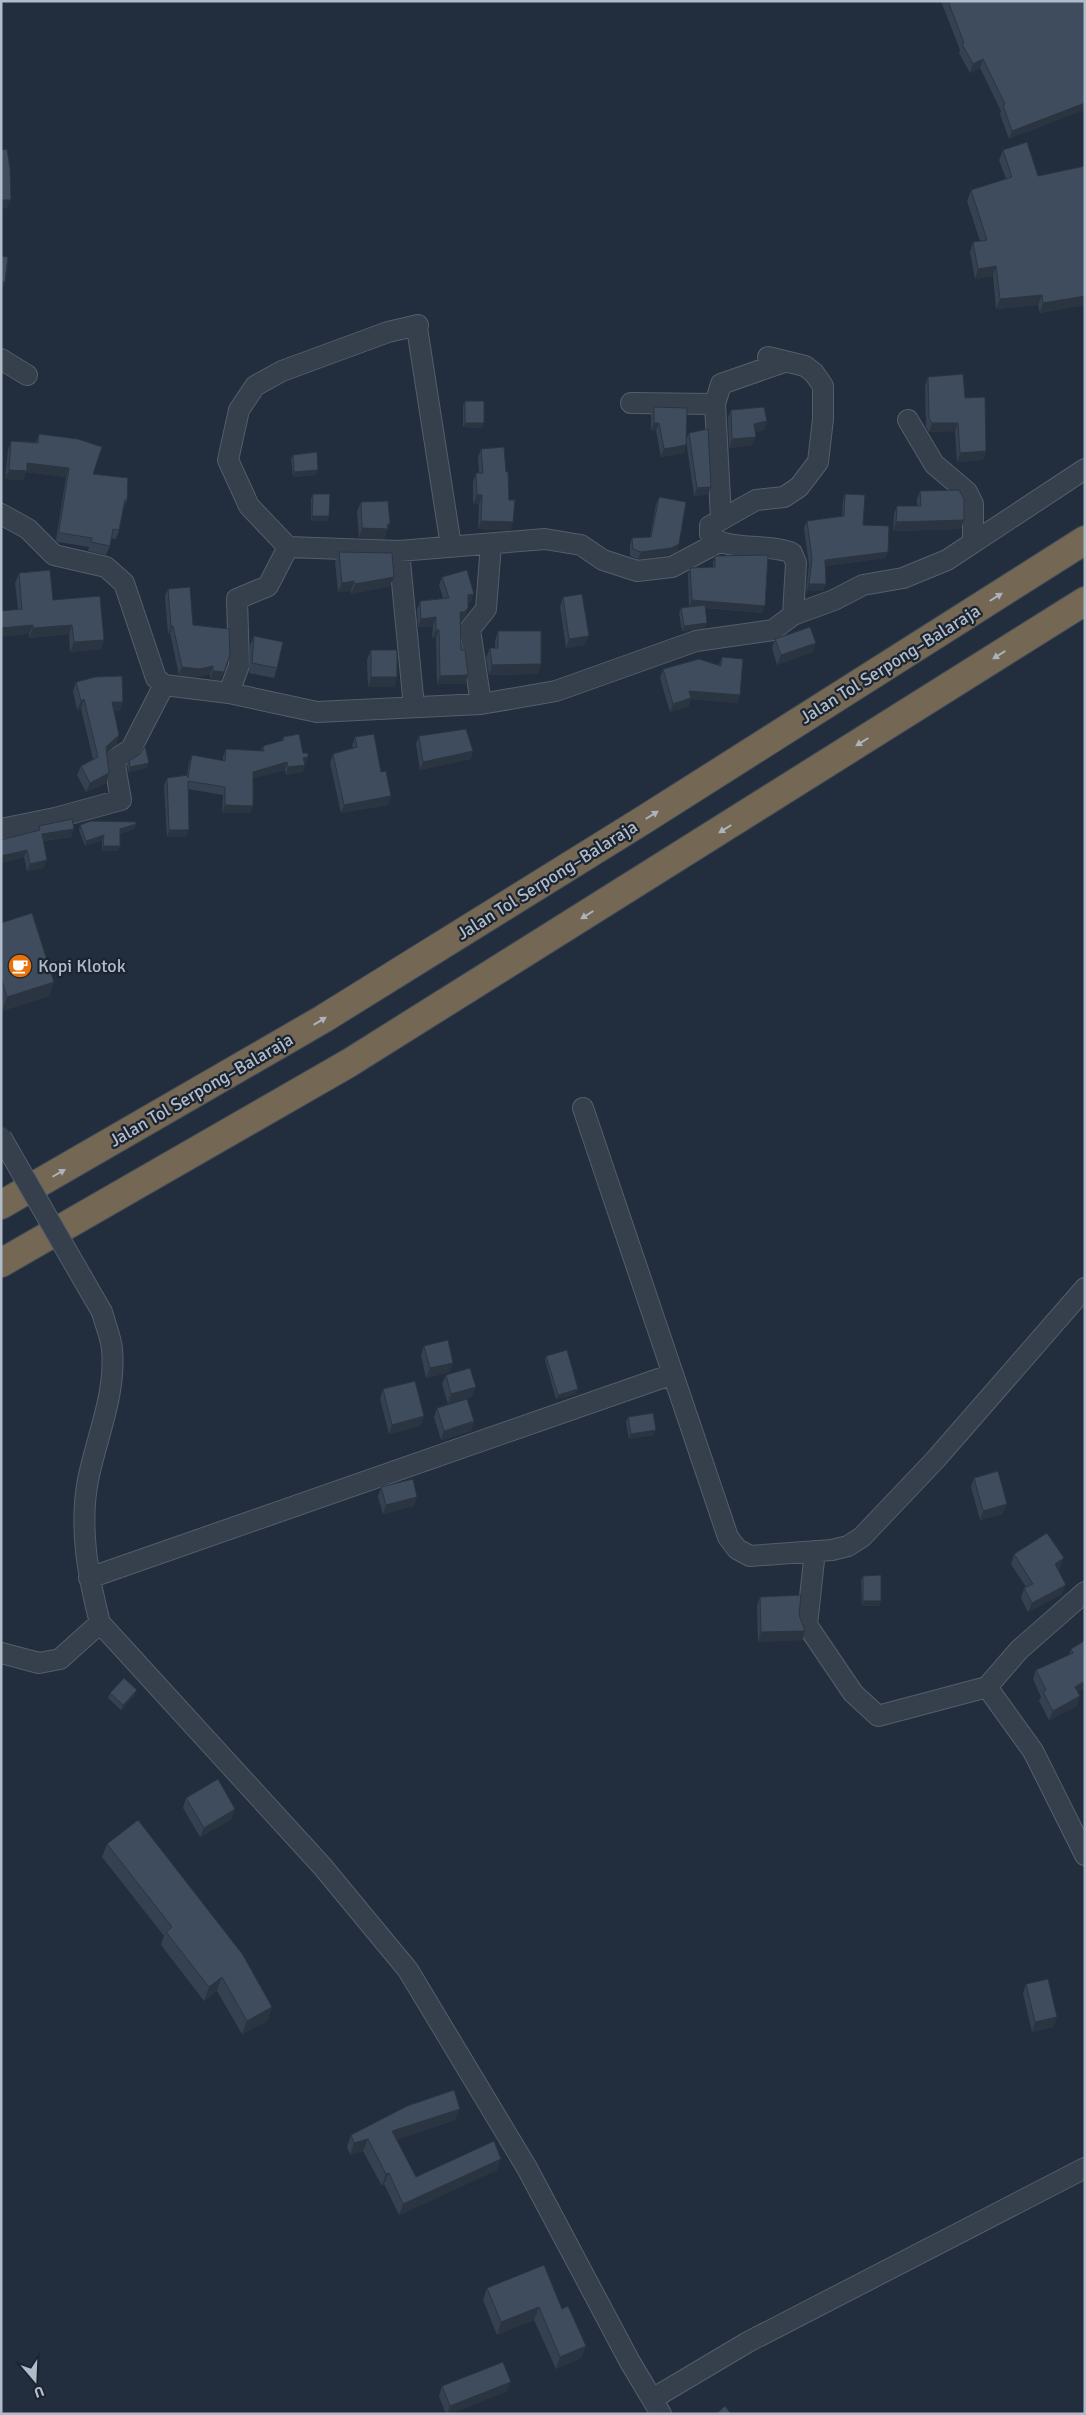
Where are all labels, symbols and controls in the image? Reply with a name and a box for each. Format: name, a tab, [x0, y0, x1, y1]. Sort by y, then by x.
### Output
one-way arrow	[989, 592, 1002, 601]
street label: Jalan Tol Serpong–Balaraja	[796, 599, 984, 729]
one-way arrow	[993, 650, 1006, 659]
one-way arrow	[855, 737, 869, 746]
one-way arrow	[645, 810, 658, 819]
street label: Jalan Tol Serpong–Balaraja	[453, 815, 641, 945]
one-way arrow	[718, 824, 731, 833]
one-way arrow	[580, 910, 594, 920]
cafe icon: Kopi Klotok	[7, 953, 33, 979]
place label: Kopi Klotok	[38, 955, 126, 977]
one-way arrow	[314, 1016, 327, 1025]
street label: Jalan Tol Serpong–Balaraja	[105, 1028, 297, 1152]
one-way arrow	[52, 1168, 65, 1177]
north arrow	[10, 2355, 60, 2405]
text: U	[32, 2382, 46, 2401]

